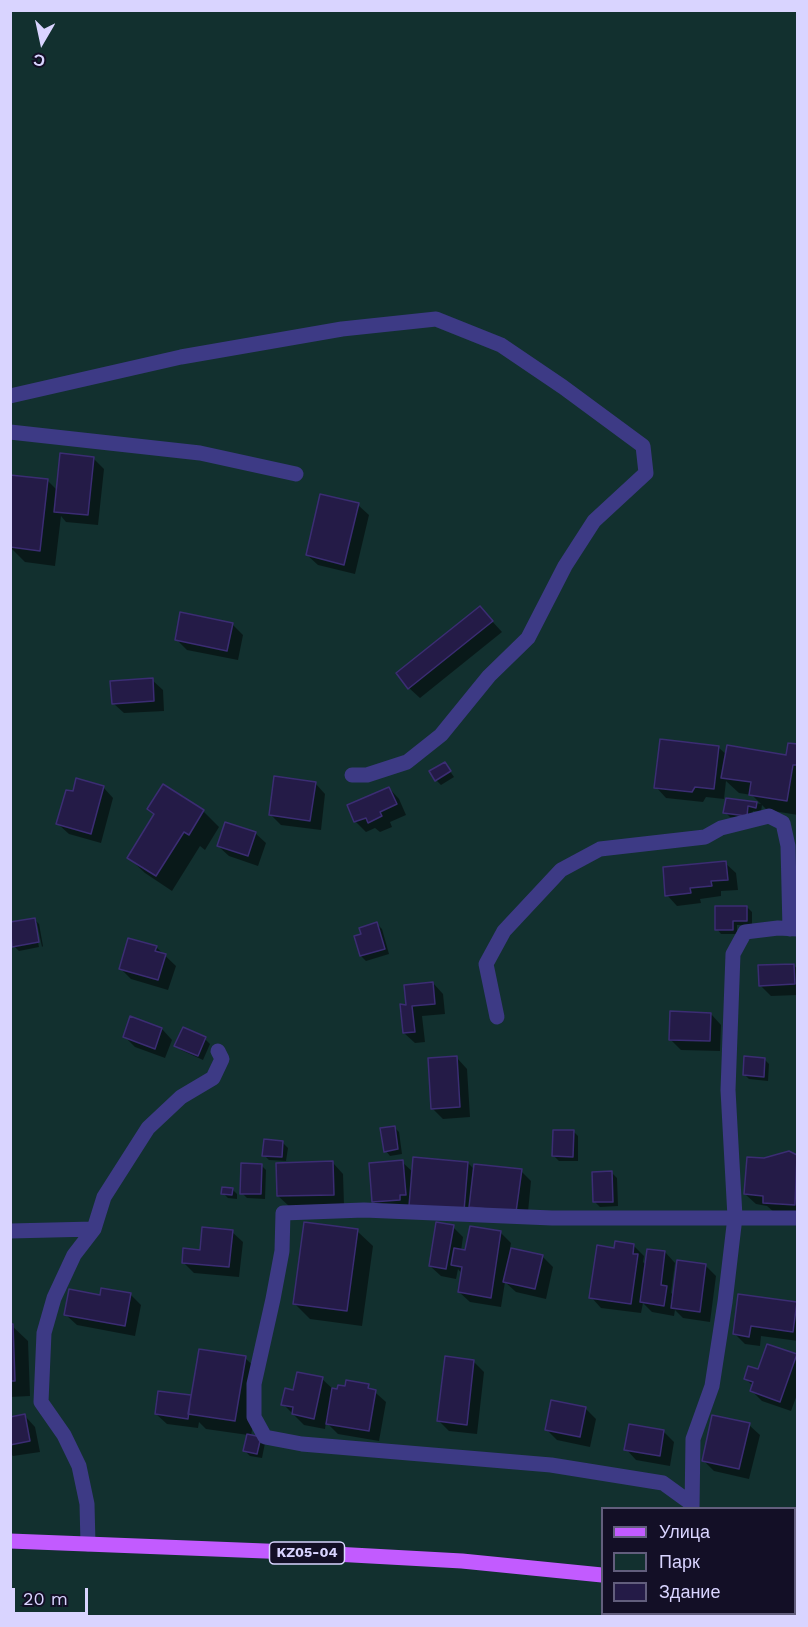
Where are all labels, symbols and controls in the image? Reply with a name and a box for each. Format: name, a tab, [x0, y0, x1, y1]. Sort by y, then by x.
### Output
north arrow	[12, 12, 72, 72]
text: С	[32, 50, 46, 71]
legend	[601, 1507, 796, 1615]
text: Улица	[659, 1521, 710, 1542]
road number: KZ05-04	[270, 1542, 344, 1564]
text: Парк	[659, 1551, 700, 1572]
scale bar	[15, 1576, 92, 1614]
text: Здание	[659, 1581, 720, 1602]
text: 20 m	[23, 1588, 68, 1609]

